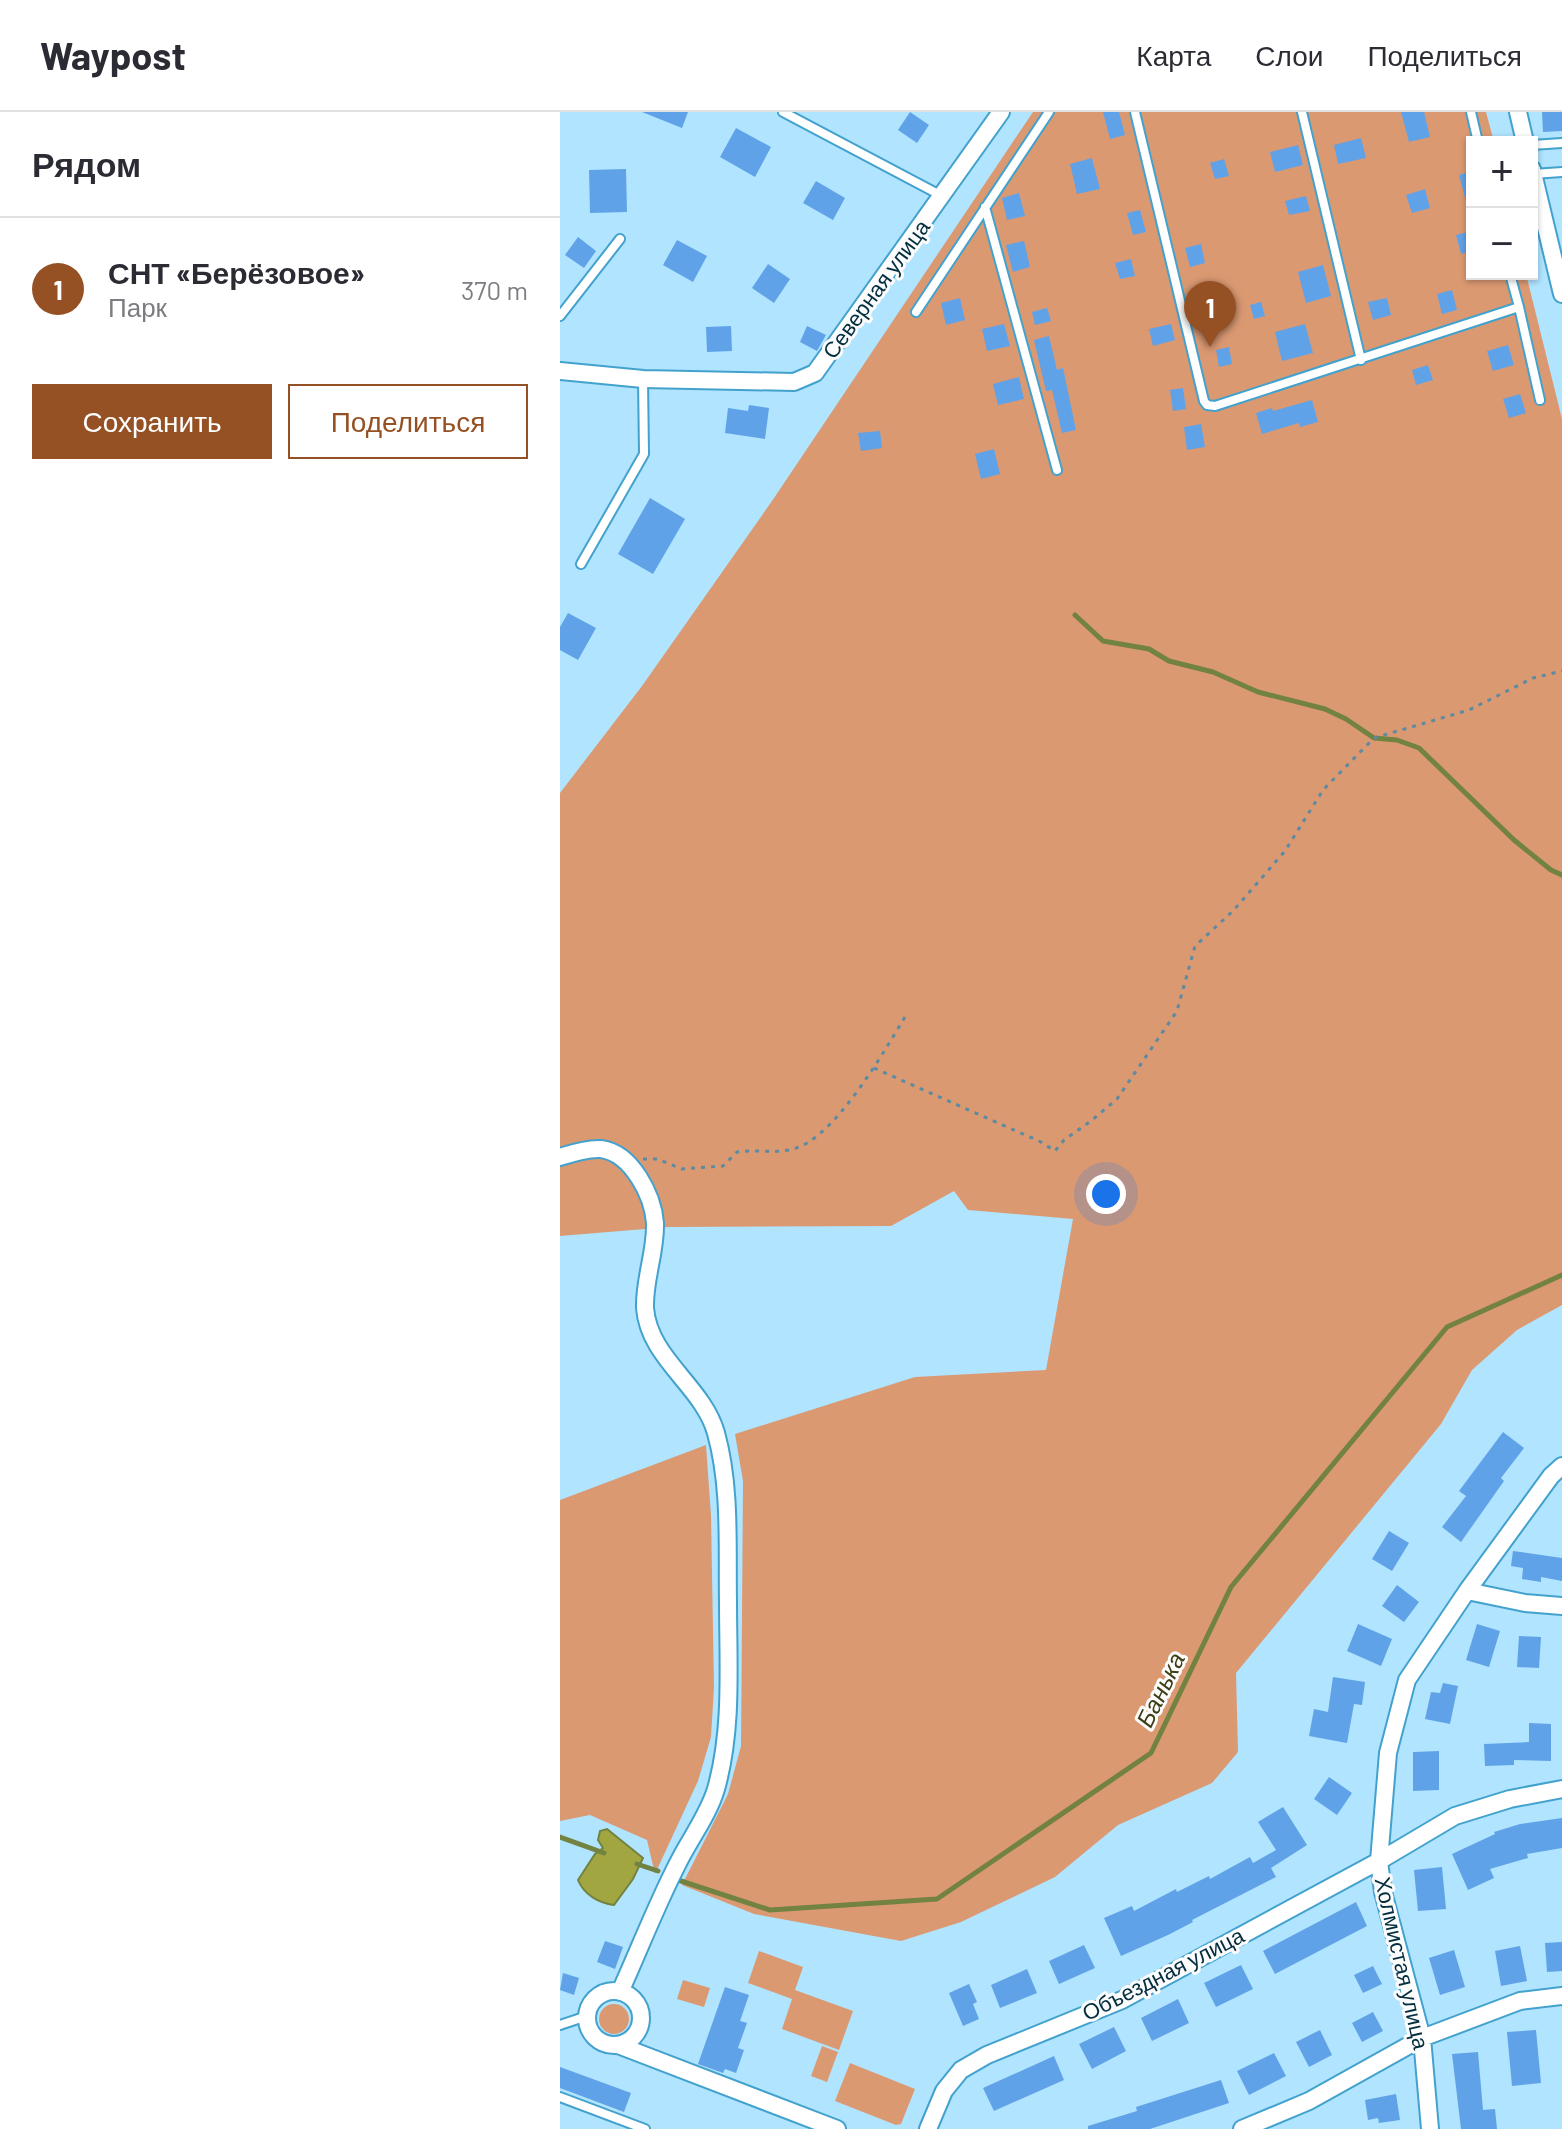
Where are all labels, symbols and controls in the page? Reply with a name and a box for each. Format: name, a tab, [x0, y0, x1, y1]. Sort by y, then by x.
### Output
text: Waypost	[40, 32, 186, 78]
text: Карта	[1136, 38, 1211, 72]
text: Слои	[1255, 38, 1323, 72]
text: Поделиться	[1367, 38, 1522, 72]
map controls	[1466, 136, 1538, 280]
button: +	[1466, 136, 1538, 208]
text: Рядом	[32, 143, 141, 184]
button: −	[1466, 208, 1538, 280]
street label: Северная улица	[816, 213, 936, 363]
text: СНТ «Берёзовое»	[108, 254, 365, 290]
text: 1	[53, 274, 63, 305]
text: 370 m	[461, 274, 528, 305]
pin: 1	[1184, 281, 1236, 347]
text: Парк	[108, 291, 167, 322]
button: Сохранить	[32, 384, 272, 459]
button: Поделиться	[288, 384, 528, 459]
your location	[1086, 1174, 1126, 1214]
water label: Банька	[1129, 1647, 1190, 1731]
street label: Холмистая улица	[1370, 1874, 1436, 2053]
street label: Объездная улица	[1077, 1921, 1249, 2026]

